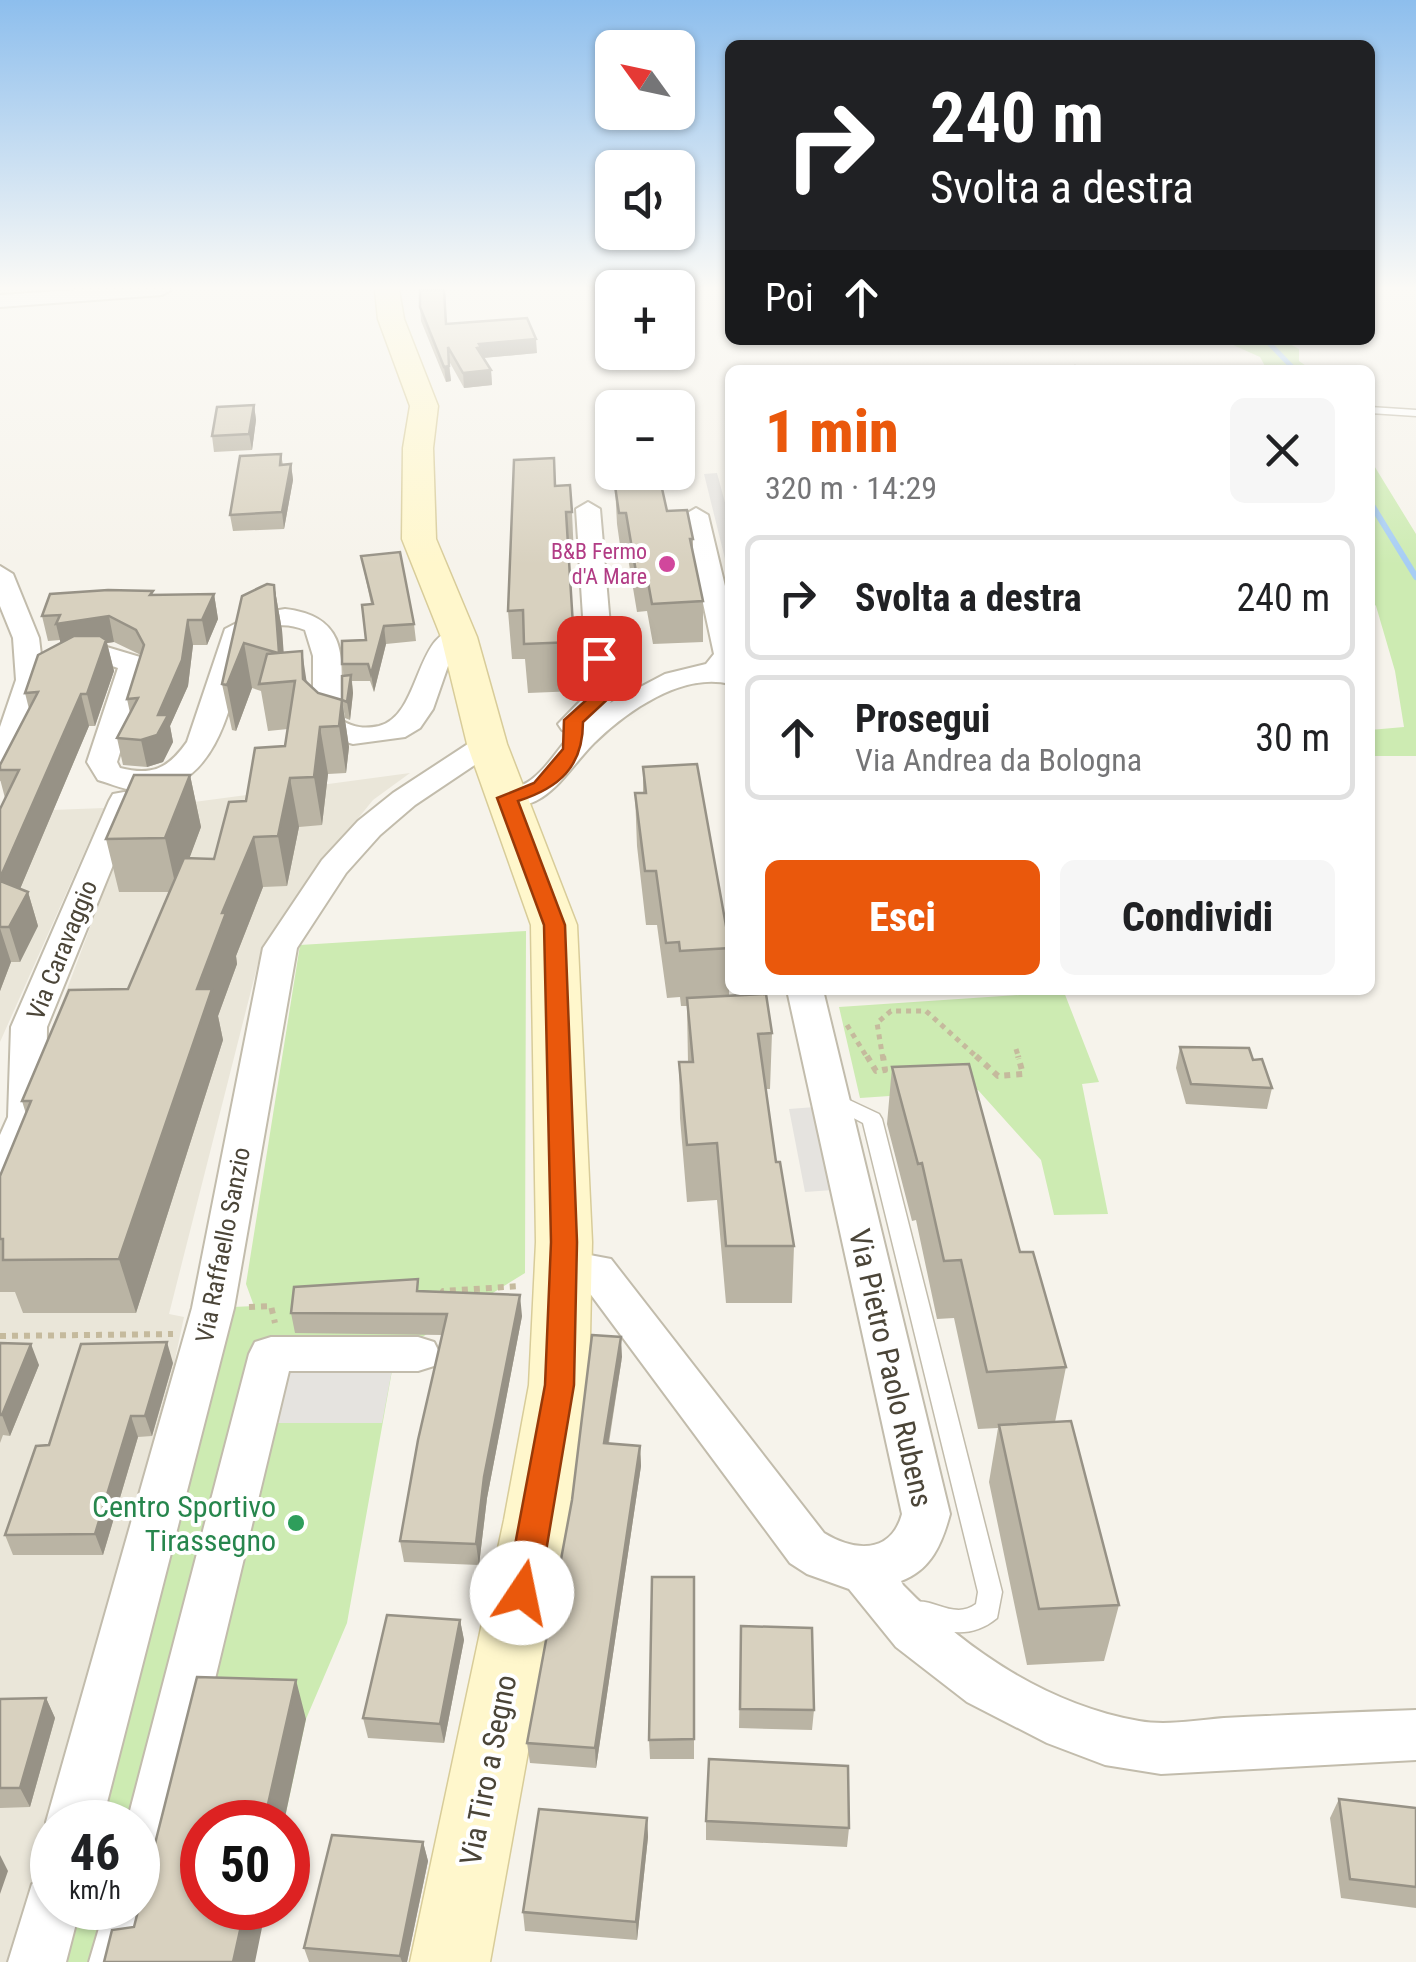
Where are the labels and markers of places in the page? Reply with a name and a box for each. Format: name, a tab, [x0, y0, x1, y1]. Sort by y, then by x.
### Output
place label: B&B Fermo d'A Mare	[551, 539, 647, 589]
marker: B&B Fermo d'A Mare	[656, 553, 678, 575]
pin	[557, 616, 642, 701]
place label: Centro Sportivo Tirassegno	[92, 1489, 276, 1558]
marker: Centro Sportivo Tirassegno	[285, 1512, 307, 1534]

